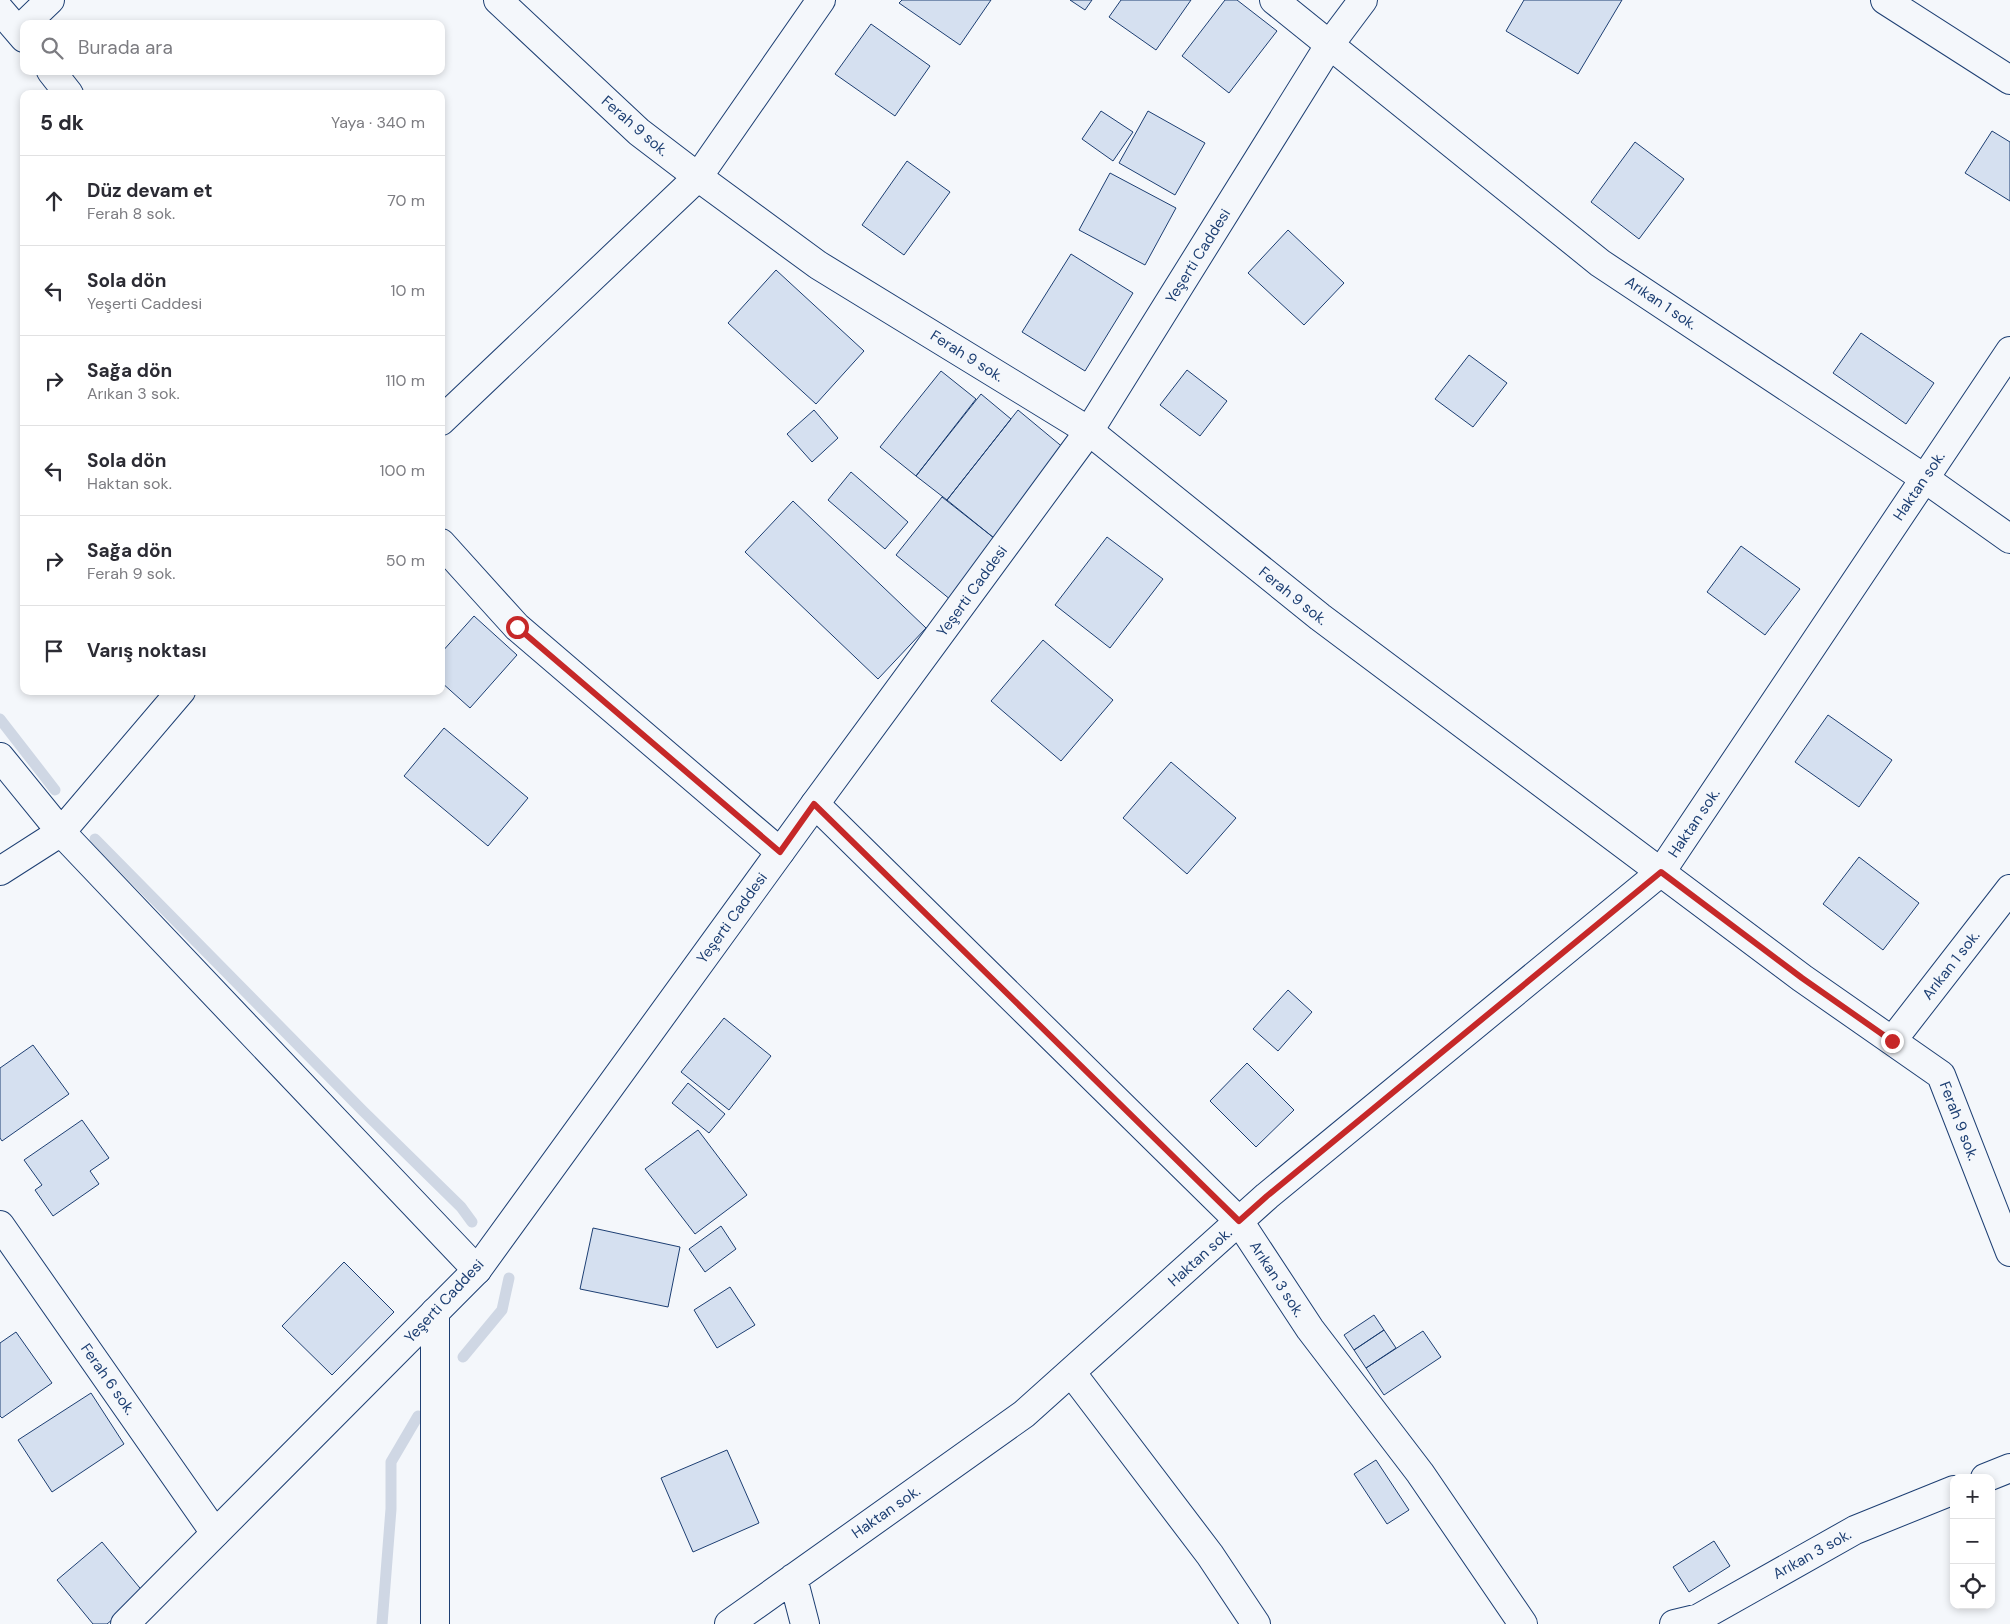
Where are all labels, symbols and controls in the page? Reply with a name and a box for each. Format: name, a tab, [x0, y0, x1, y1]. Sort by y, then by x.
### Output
search box	[20, 20, 445, 75]
icon: search	[38, 34, 66, 62]
text: Burada ara	[78, 35, 173, 60]
street label: Ferah 9 sok.	[597, 91, 673, 161]
text: 5 dk	[40, 109, 84, 137]
text: Yaya · 340 m	[331, 112, 425, 133]
text: Düz devam et	[87, 178, 213, 203]
icon: ahead	[40, 187, 68, 215]
text: 70 m	[387, 190, 425, 211]
text: Ferah 8 sok.	[87, 203, 175, 224]
street label: Yeşerti Caddesi	[1161, 205, 1235, 307]
text: Sola dön	[87, 268, 167, 293]
street label: Arıkan 1 sok.	[1621, 272, 1701, 334]
icon: left	[40, 277, 68, 305]
text: 10 m	[391, 280, 425, 301]
text: Yeşerti Caddesi	[87, 293, 202, 314]
street label: Ferah 9 sok.	[927, 326, 1007, 386]
text: Sağa dön	[87, 358, 172, 383]
icon: right	[40, 367, 68, 395]
text: 110 m	[386, 370, 425, 391]
text: Arıkan 3 sok.	[87, 383, 180, 404]
street label: Haktan sok.	[1888, 447, 1950, 525]
text: Sola dön	[87, 448, 167, 473]
icon: left	[40, 457, 68, 485]
text: 100 m	[380, 460, 425, 481]
text: Haktan sok.	[87, 473, 172, 494]
text: Sağa dön	[87, 538, 172, 563]
street label: Yeşerti Caddesi	[932, 541, 1012, 641]
icon: right	[40, 547, 68, 575]
text: 50 m	[386, 550, 425, 571]
street label: Ferah 9 sok.	[1254, 562, 1332, 630]
text: Ferah 9 sok.	[87, 563, 175, 584]
route start	[506, 616, 529, 639]
icon: arrive	[40, 637, 68, 665]
text: Varış noktası	[87, 638, 207, 663]
street label: Haktan sok.	[1663, 784, 1725, 862]
street label: Yeşerti Caddesi	[692, 868, 772, 968]
street label: Arıkan 1 sok.	[1918, 926, 1984, 1004]
route end	[1881, 1030, 1904, 1053]
street label: Ferah 9 sok.	[1935, 1079, 1983, 1163]
street label: Haktan sok.	[1164, 1223, 1236, 1291]
street label: Arıkan 3 sok.	[1245, 1237, 1309, 1321]
street label: Yeşerti Caddesi	[400, 1255, 488, 1347]
street label: Ferah 6 sok.	[76, 1339, 140, 1419]
map controls	[1950, 1474, 1995, 1609]
button: +	[1950, 1474, 1995, 1519]
street label: Haktan sok.	[848, 1481, 924, 1543]
button: −	[1950, 1519, 1995, 1564]
street label: Arıkan 3 sok.	[1769, 1524, 1855, 1584]
button: locate	[1950, 1564, 1995, 1609]

